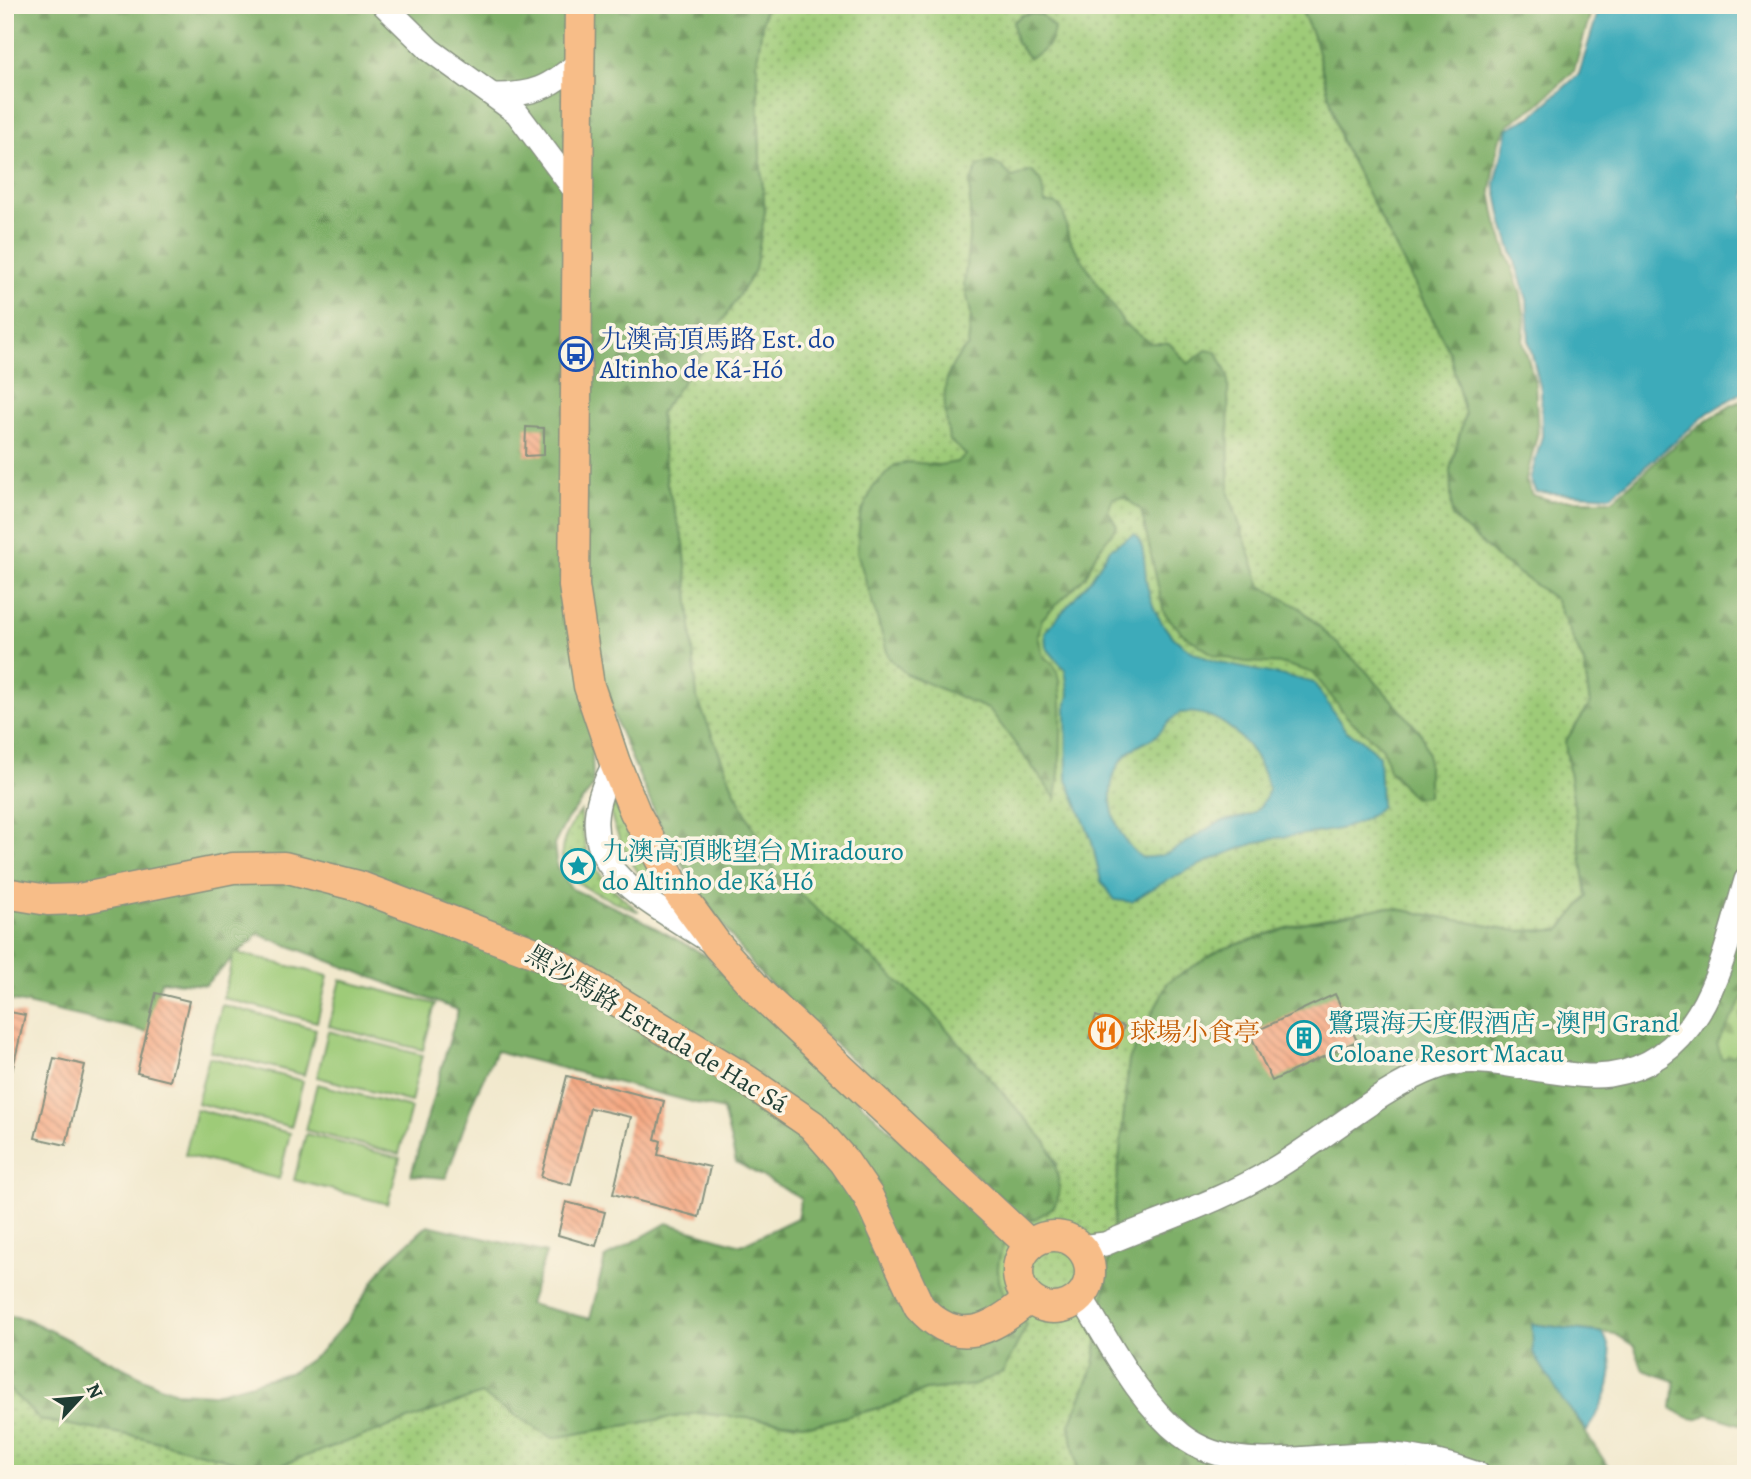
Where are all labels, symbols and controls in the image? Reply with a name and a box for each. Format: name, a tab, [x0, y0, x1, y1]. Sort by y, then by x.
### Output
place label: 九澳高頂馬路 Est. do Altinho de Ká-Hó	[599, 322, 835, 387]
bus stop icon: 九澳高頂馬路 Est. do Altinho de Ká-Hó	[557, 335, 595, 373]
place label: 九澳高頂眺望台 Miradouro do Altinho de Ká Hó	[602, 834, 904, 899]
place icon: 九澳高頂眺望台 Miradouro do Altinho de Ká Hó	[559, 847, 597, 885]
street label: 黑沙馬路 Estrada de Hac Sá	[519, 937, 795, 1121]
place label: 鷺環海天度假酒店 - 澳門 Grand Coloane Resort Macau	[1328, 1006, 1679, 1071]
restaurant icon: 球場小食亭	[1087, 1013, 1125, 1051]
place label: 球場小食亭	[1130, 1015, 1260, 1050]
building icon: 鷺環海天度假酒店 - 澳門 Grand Coloane Resort Macau	[1285, 1019, 1323, 1057]
north arrow	[46, 1364, 116, 1434]
text: N	[80, 1379, 109, 1403]

